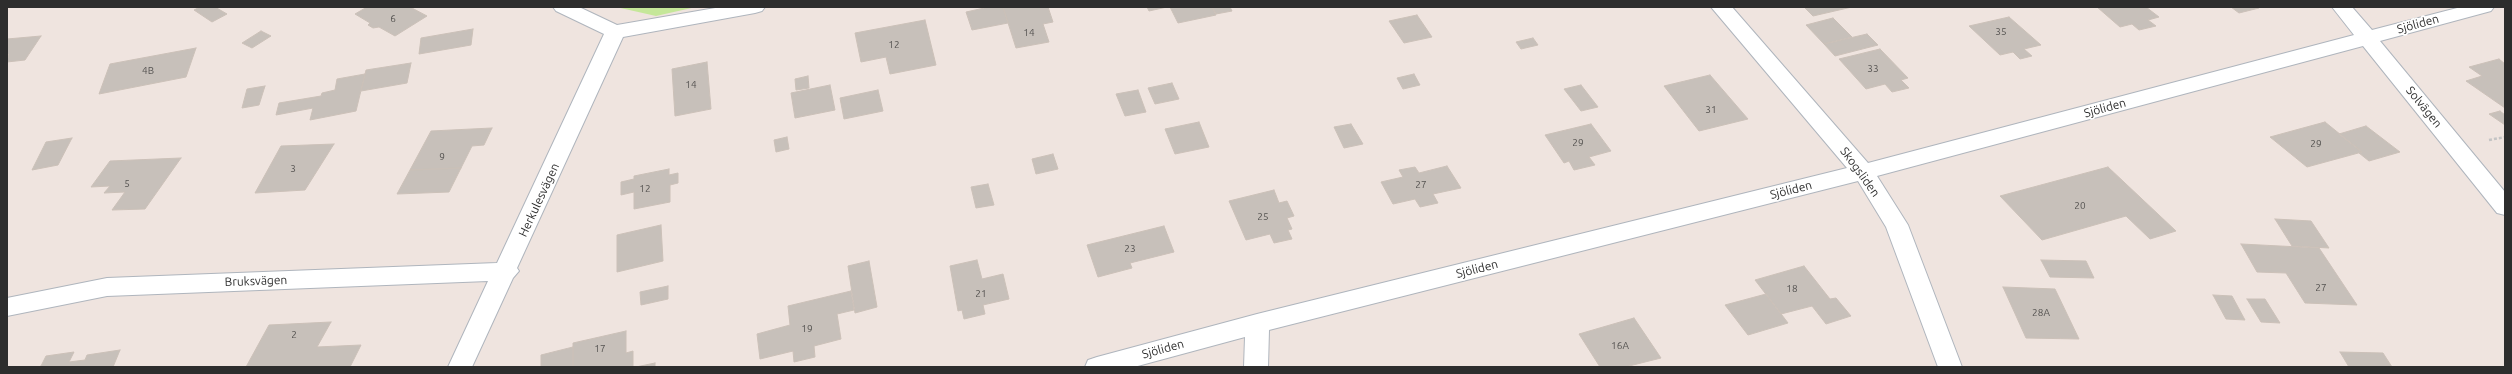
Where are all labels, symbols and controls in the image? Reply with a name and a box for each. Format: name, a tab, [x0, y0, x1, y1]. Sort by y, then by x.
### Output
street label: Sjöliden	[2395, 12, 2441, 36]
house number: 6	[390, 13, 396, 25]
house number: 35	[1995, 26, 2007, 38]
house number: 14	[1023, 27, 1035, 39]
house number: 12	[888, 39, 900, 51]
house number: 33	[1867, 63, 1879, 75]
house number: 4B	[142, 65, 154, 77]
house number: 14	[685, 79, 697, 91]
street label: Solvägen	[2403, 83, 2445, 131]
street label: Sjöliden	[2082, 96, 2128, 120]
house number: 31	[1705, 104, 1717, 116]
house number: 29	[1572, 137, 1584, 149]
house number: 29	[2310, 138, 2322, 150]
street label: Skogsliden	[1837, 144, 1883, 200]
house number: 9	[439, 151, 445, 163]
street label: Herkulesvägen	[516, 161, 562, 239]
house number: 3	[290, 163, 296, 175]
house number: 5	[124, 178, 130, 190]
street label: Sjöliden	[1769, 178, 1813, 202]
house number: 27	[1415, 179, 1427, 191]
house number: 12	[639, 183, 651, 195]
house number: 20	[2074, 200, 2086, 212]
house number: 25	[1257, 211, 1269, 223]
house number: 23	[1124, 243, 1136, 255]
street label: Sjöliden	[1455, 257, 1499, 281]
street label: Bruksvägen	[224, 273, 288, 289]
house number: 27	[2315, 282, 2327, 294]
house number: 18	[1786, 283, 1798, 295]
house number: 21	[975, 288, 987, 300]
house number: 28A	[2032, 307, 2050, 319]
house number: 19	[801, 323, 813, 335]
house number: 2	[291, 329, 297, 341]
street label: Sjöliden	[1140, 337, 1186, 361]
house number: 16A	[1611, 340, 1629, 352]
house number: 17	[594, 343, 606, 355]

